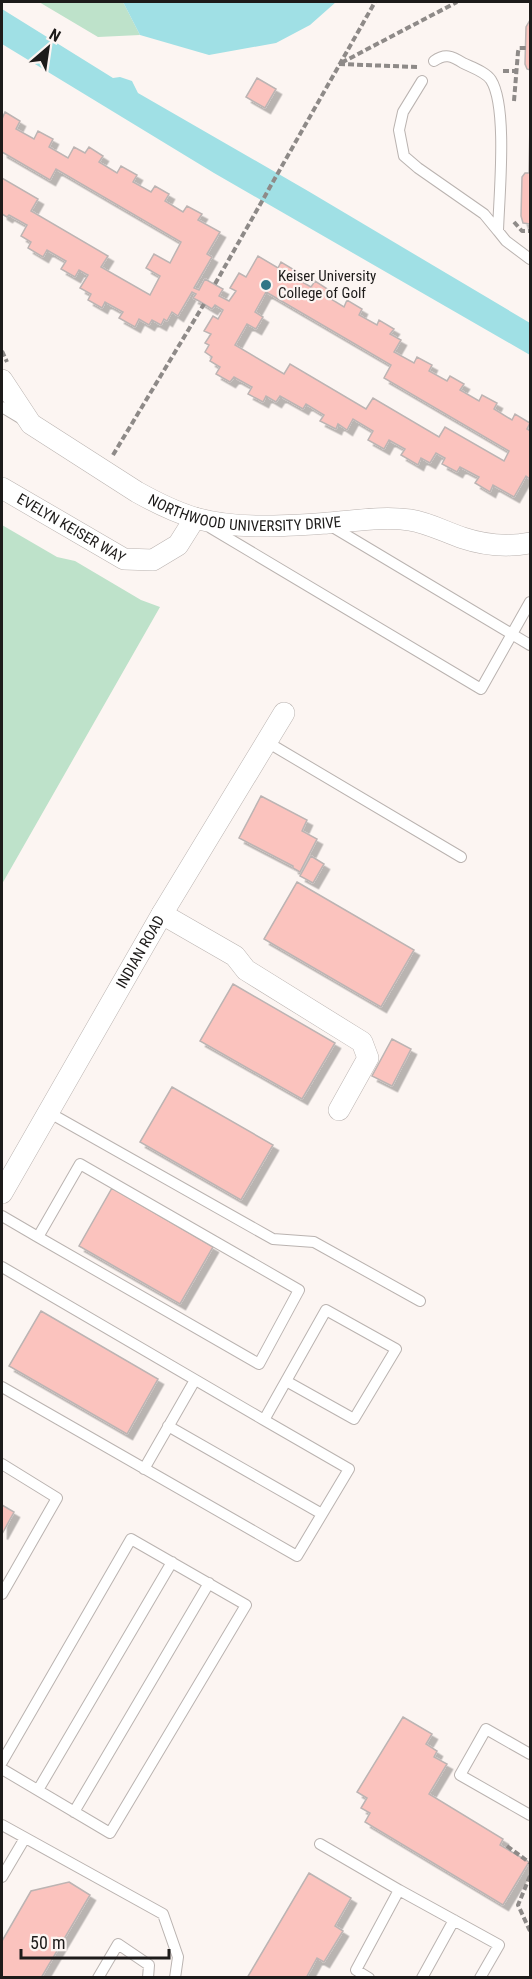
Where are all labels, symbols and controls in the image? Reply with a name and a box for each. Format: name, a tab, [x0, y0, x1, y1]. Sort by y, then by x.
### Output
north arrow	[18, 18, 78, 78]
text: N	[46, 25, 64, 46]
place label: Keiser University College of Golf	[278, 267, 376, 302]
marker: Keiser University College of Golf	[259, 278, 273, 292]
street label: EVELYN KEISER WAY	[14, 490, 129, 567]
street label: NORTHWOOD UNIVERSITY DRIVE	[145, 491, 342, 535]
street label: INDIAN ROAD	[112, 912, 168, 991]
scale bar	[21, 1922, 170, 1960]
text: 50 m	[30, 1932, 65, 1953]

